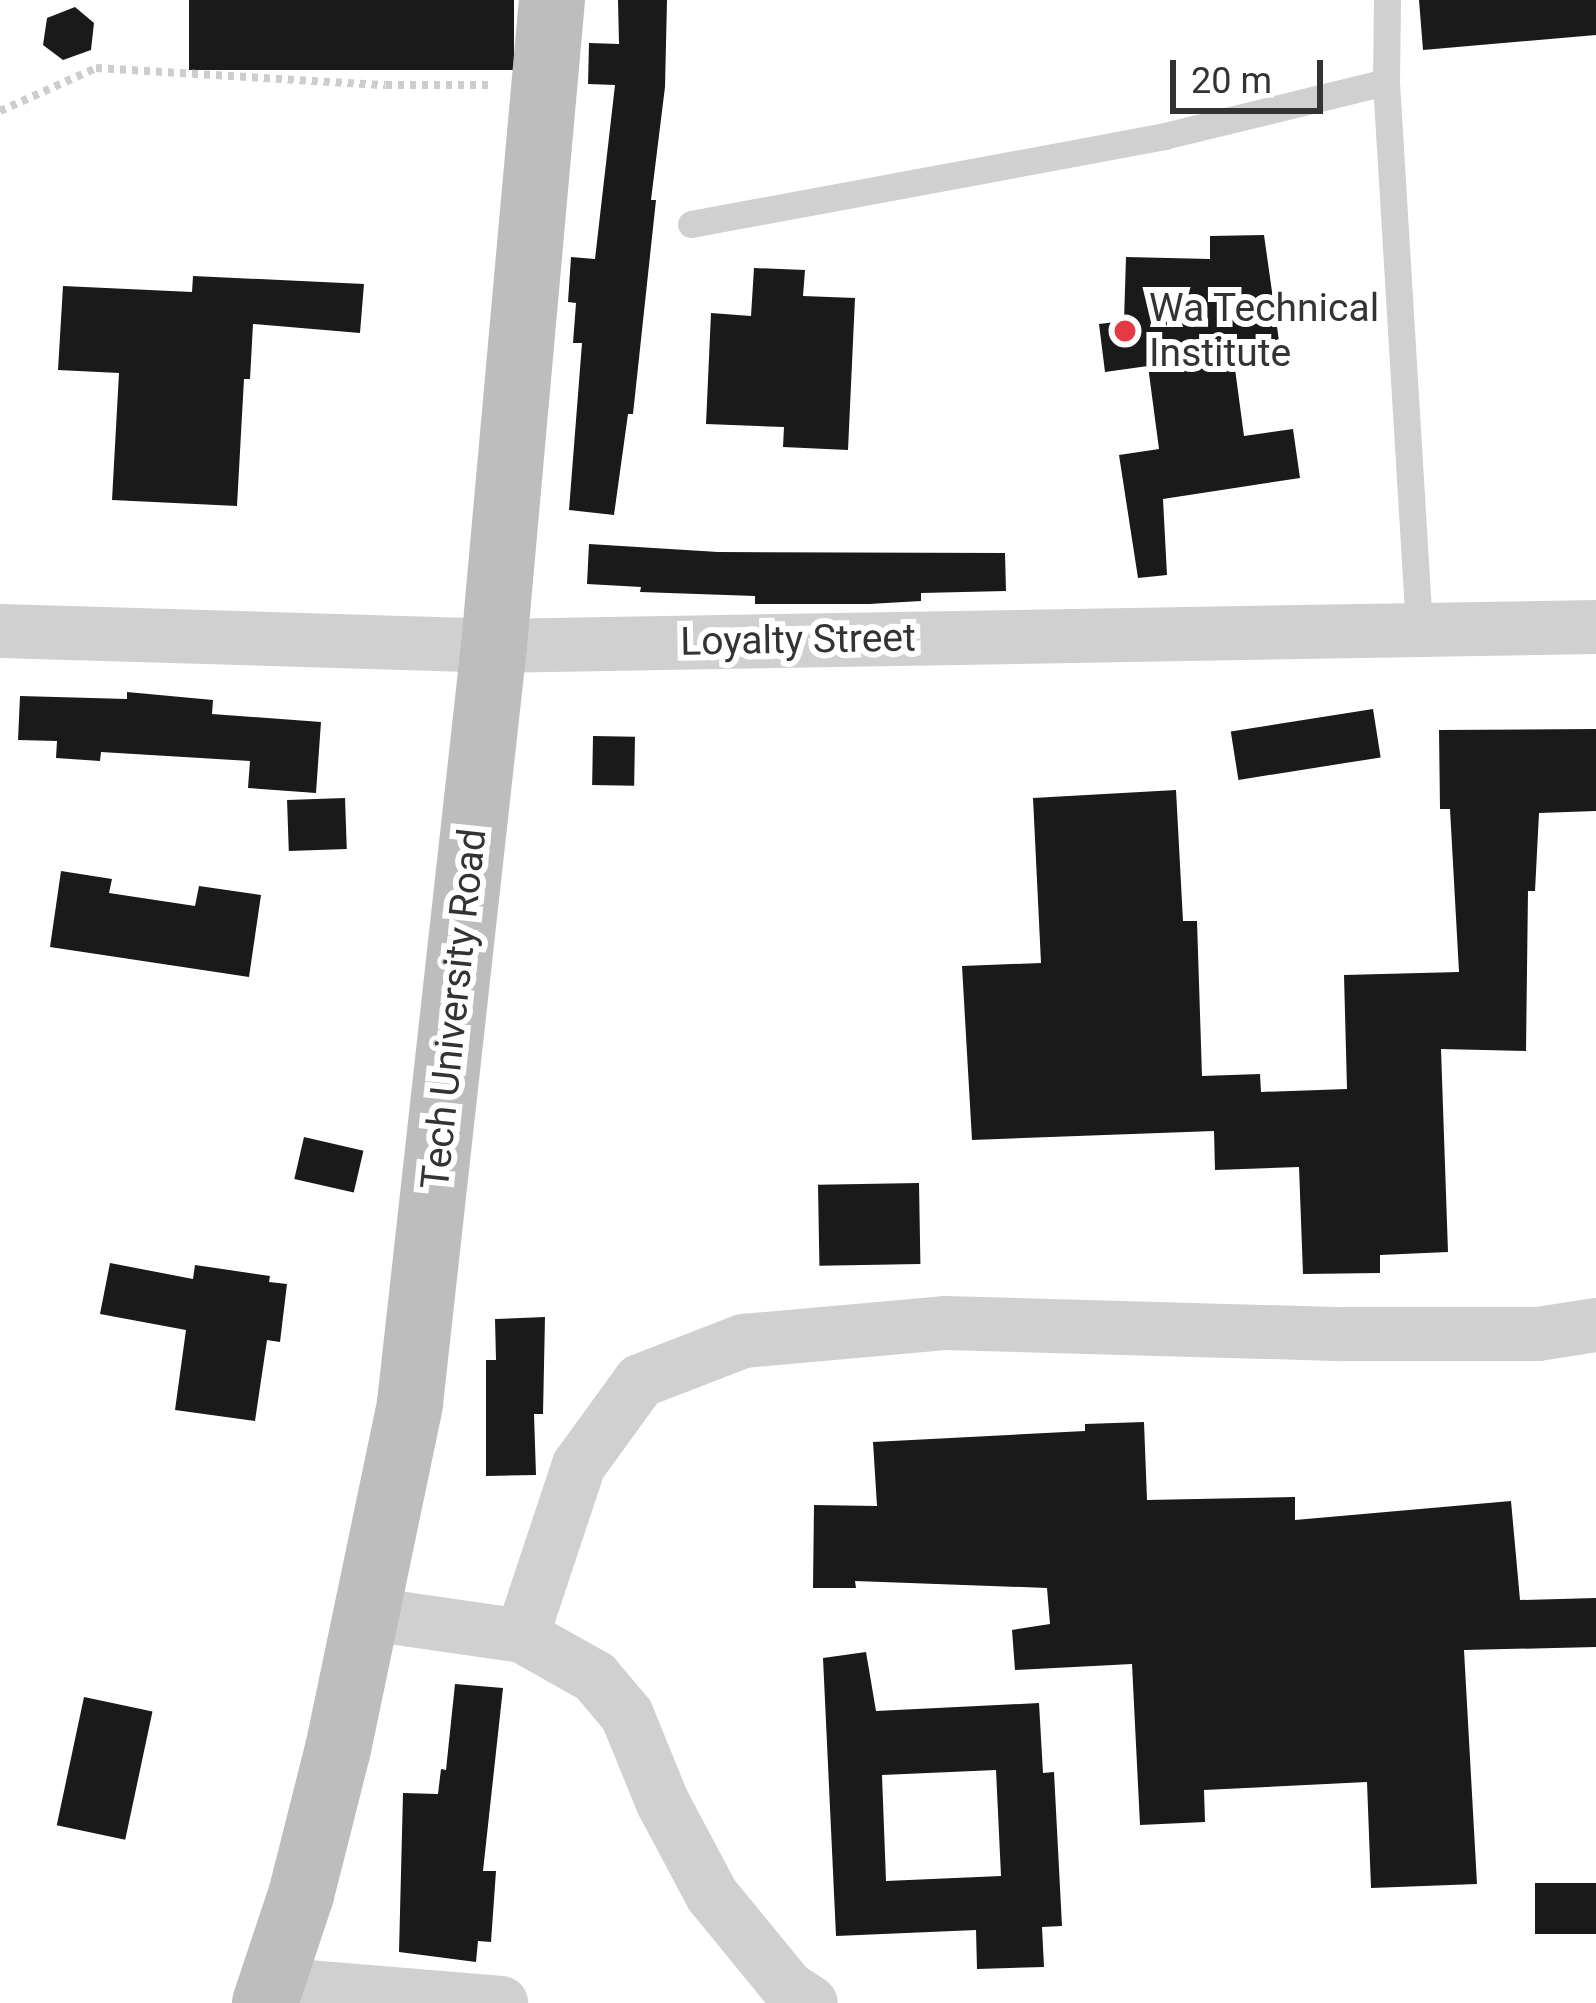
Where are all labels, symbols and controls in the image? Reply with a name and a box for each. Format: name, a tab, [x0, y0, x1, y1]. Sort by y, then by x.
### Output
scale bar	[1176, 36, 1329, 110]
text: 20 m	[1191, 60, 1272, 102]
place label: Wa Technical Institute	[1149, 286, 1380, 377]
marker: Wa Technical Institute	[1112, 318, 1138, 344]
street label: Loyalty Street	[680, 615, 916, 665]
street label: Tech University Road	[412, 826, 496, 1192]

